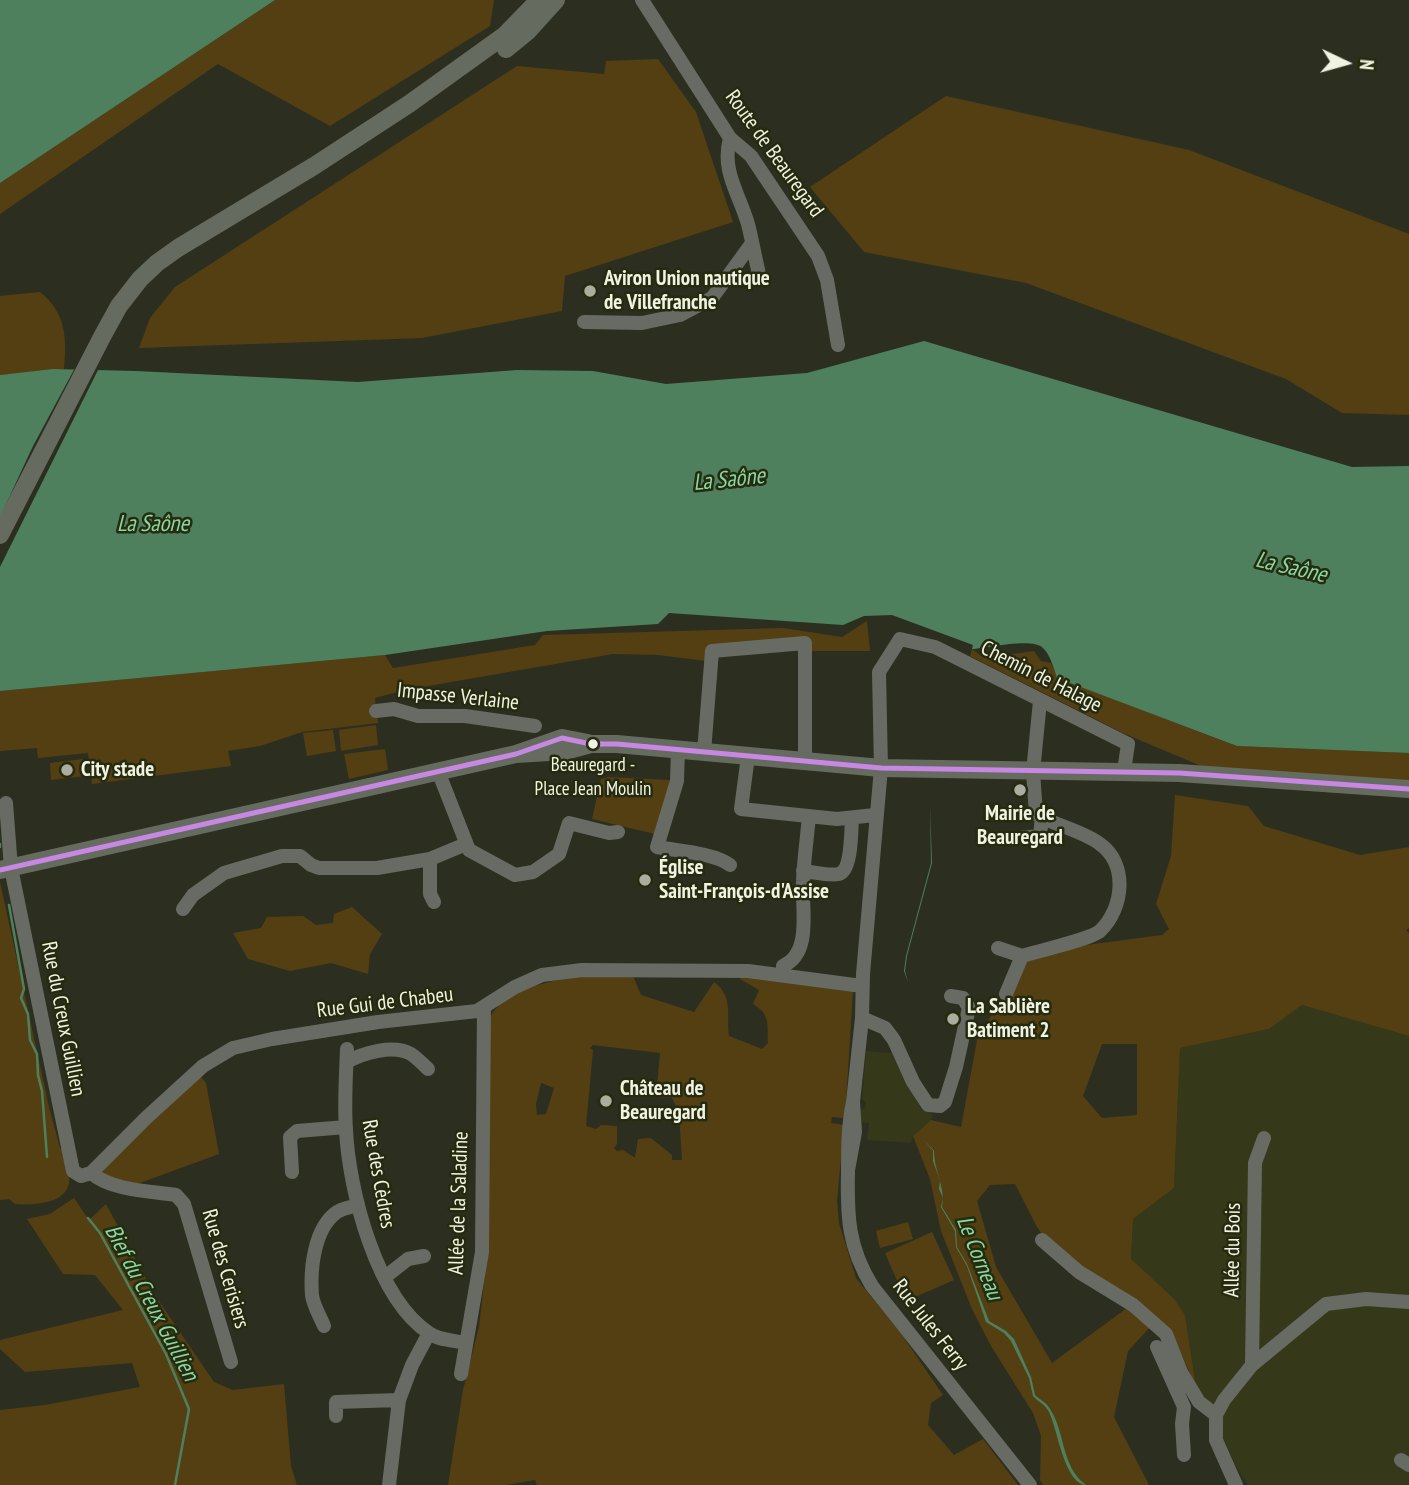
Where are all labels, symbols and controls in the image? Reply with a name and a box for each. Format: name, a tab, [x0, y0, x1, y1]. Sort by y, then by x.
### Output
north arrow	[1311, 28, 1381, 98]
text: N	[1355, 59, 1379, 71]
street label: Route de Beauregard	[719, 85, 829, 223]
place label: Aviron Union nautique de Villefranche	[604, 266, 770, 316]
marker: Aviron Union nautique de Villefranche	[582, 283, 598, 299]
water label: La Saône	[692, 463, 766, 497]
water label: La Saône	[117, 510, 189, 538]
water label: La Saône	[1253, 546, 1329, 590]
street label: Chemin de Halage	[976, 636, 1106, 718]
street label: Impasse Verlaine	[396, 678, 520, 716]
marker: Beauregard - Place Jean Moulin	[586, 737, 600, 751]
place label: Beauregard - Place Jean Moulin	[535, 755, 651, 799]
place label: City stade	[81, 757, 154, 783]
marker: City stade	[59, 762, 75, 778]
marker: Mairie de Beauregard	[1012, 782, 1028, 798]
place label: Mairie de Beauregard	[977, 801, 1063, 851]
place label: Église Saint-François-d'Assise	[659, 855, 829, 905]
marker: Église Saint-François-d'Assise	[637, 872, 653, 888]
street label: Rue du Creux Guillien	[36, 939, 90, 1099]
street label: Rue Gui de Chabeu	[315, 982, 455, 1024]
place label: La Sablière Batiment 2	[967, 994, 1050, 1044]
marker: La Sablière Batiment 2	[945, 1011, 961, 1027]
place label: Château de Beauregard	[620, 1076, 706, 1126]
marker: Château de Beauregard	[598, 1093, 614, 1109]
street label: Rue des Cèdres	[356, 1118, 400, 1230]
street label: Allée de la Saladine	[444, 1131, 474, 1275]
street label: Allée du Bois	[1220, 1202, 1246, 1298]
street label: Rue des Cerisiers	[196, 1206, 254, 1332]
water label: Le Corneau	[950, 1212, 1008, 1304]
water label: Bief du Creux Guillien	[98, 1220, 204, 1386]
street label: Rue Jules Ferry	[887, 1275, 973, 1375]

